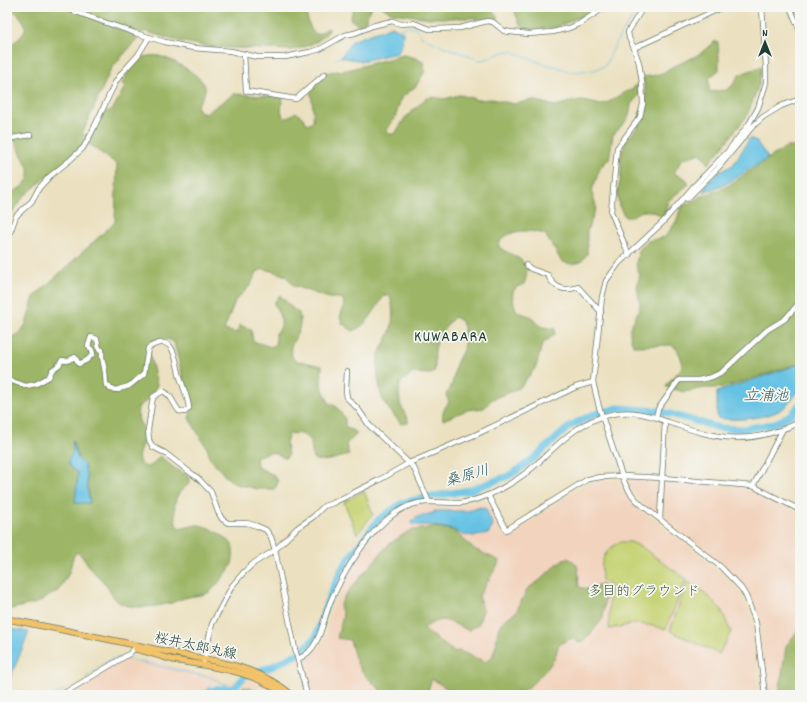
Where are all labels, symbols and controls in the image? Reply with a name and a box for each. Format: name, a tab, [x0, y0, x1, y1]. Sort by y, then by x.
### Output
north arrow	[745, 22, 785, 62]
text: N	[762, 26, 768, 42]
district label: KUWABARA	[414, 326, 488, 349]
water label: 立浦池	[743, 386, 789, 408]
water label: 桑原川	[443, 460, 492, 494]
park label: 多目的グラウンド	[588, 582, 700, 602]
street label: 桜井太郎丸線	[152, 628, 239, 665]

